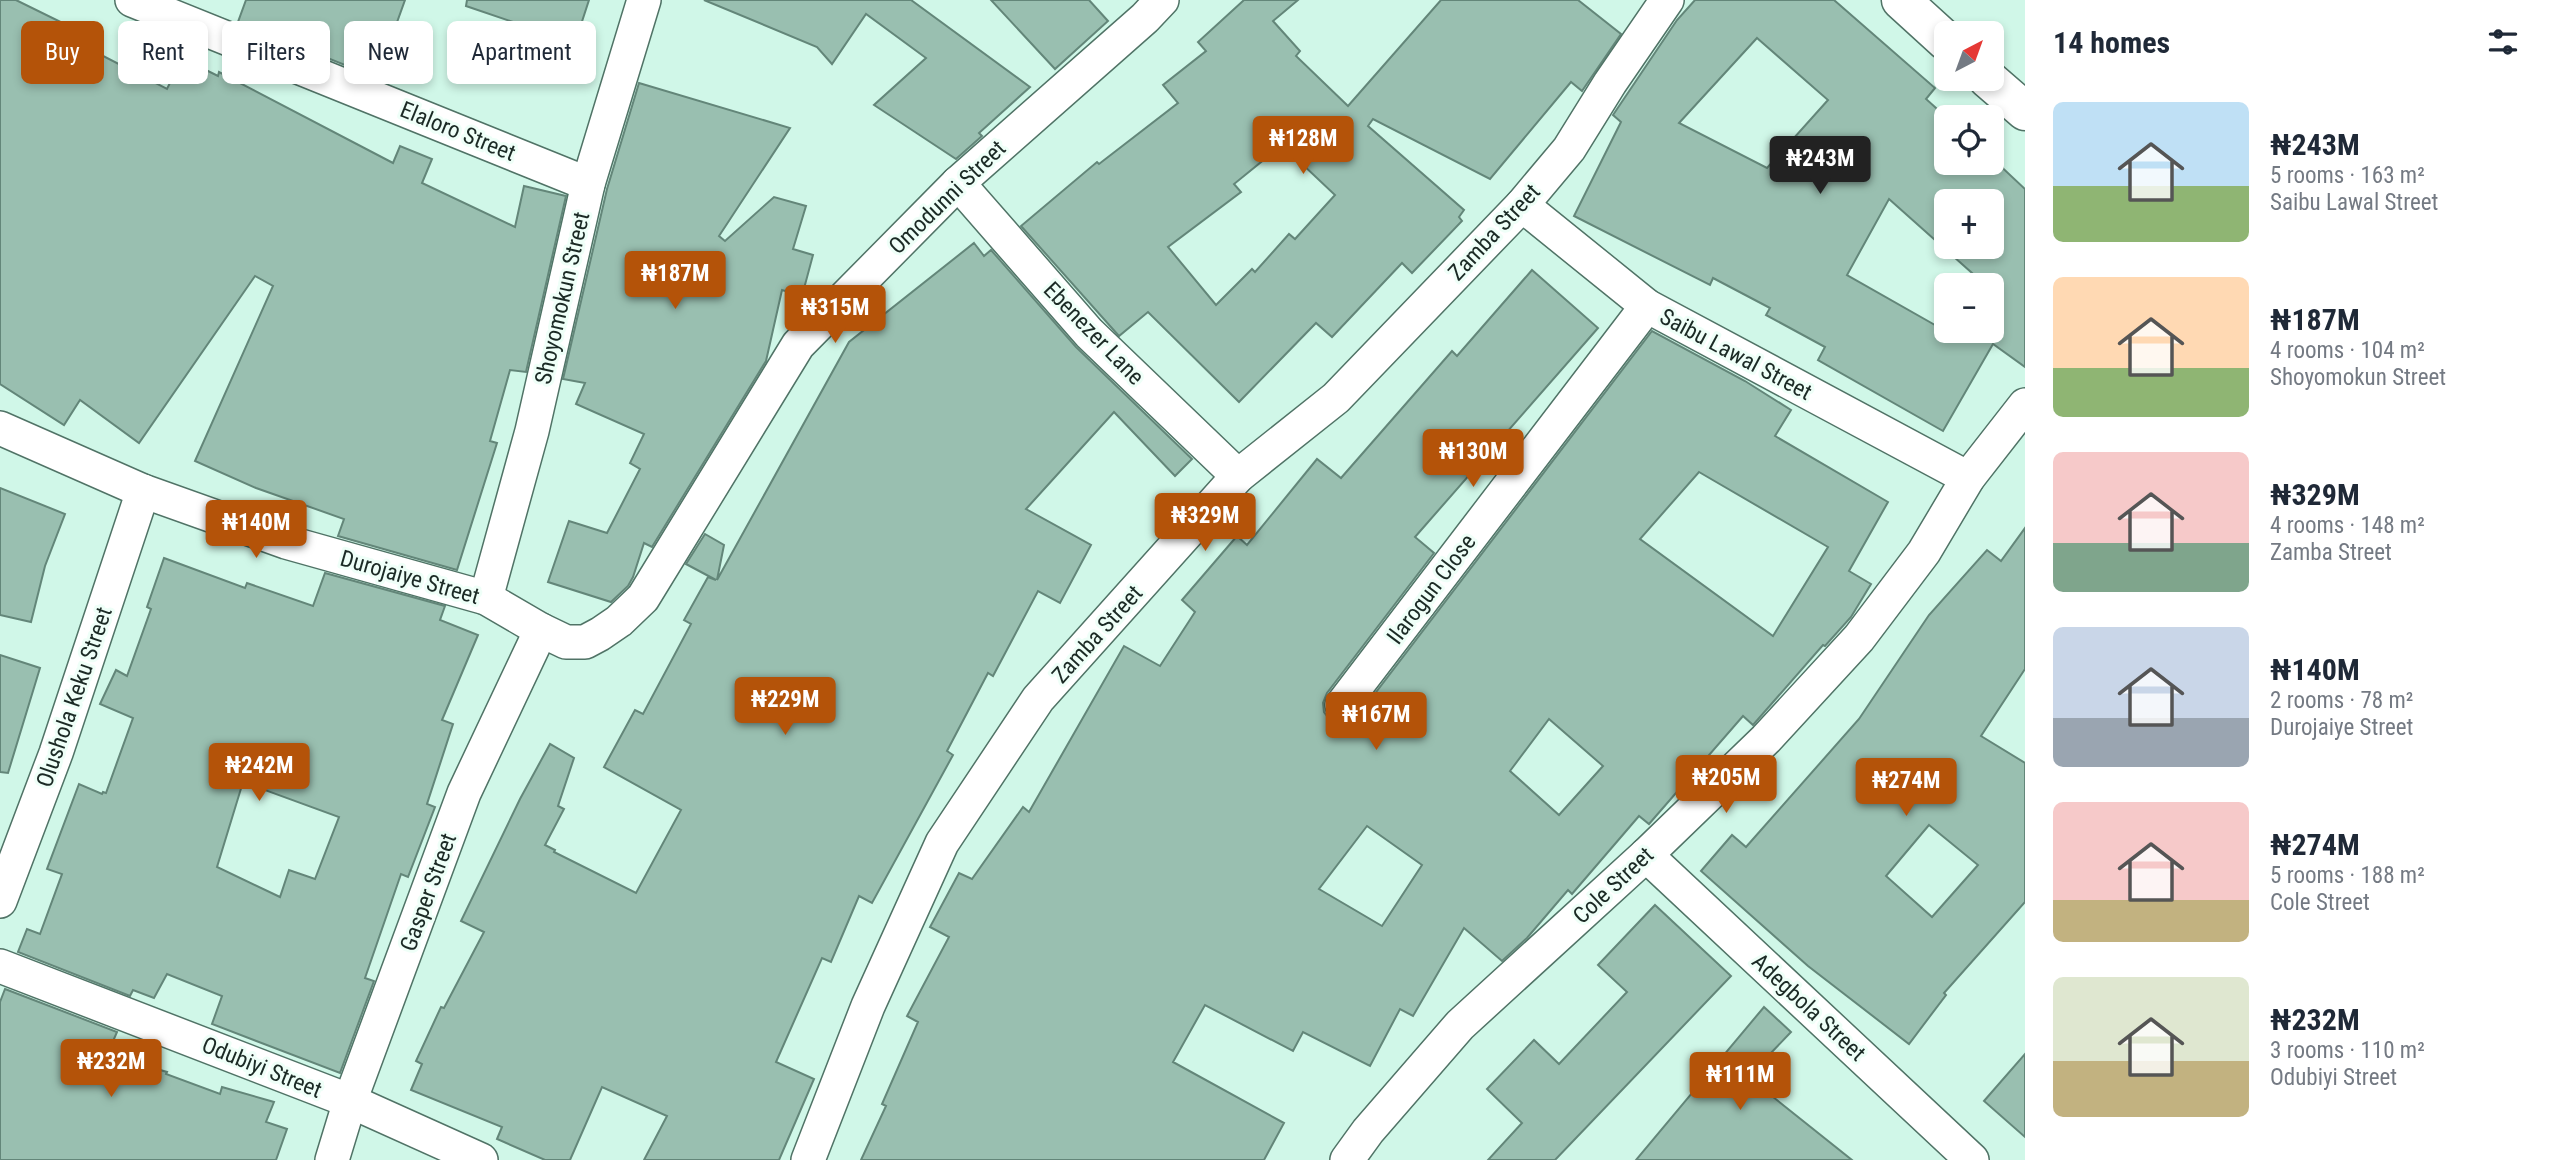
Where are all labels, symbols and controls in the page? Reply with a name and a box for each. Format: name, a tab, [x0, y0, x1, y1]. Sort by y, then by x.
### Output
chip: Buy	[21, 21, 104, 84]
chip: Rent	[118, 21, 208, 84]
chip: Filters	[222, 21, 330, 84]
chip: New	[344, 21, 433, 84]
chip: Apartment	[447, 21, 596, 84]
north arrow	[1934, 21, 2004, 91]
map controls	[1934, 21, 2004, 343]
icon: filters	[2484, 23, 2522, 61]
text: 14 homes	[2053, 25, 2170, 60]
street label: Elaloro Street	[396, 96, 519, 167]
button: locate	[1934, 105, 2004, 175]
pin: ₦128M	[1254, 116, 1352, 176]
text: ₦128M	[1269, 125, 1337, 152]
text: ₦243M	[2270, 127, 2360, 162]
icon: home	[2109, 130, 2193, 214]
street label: Omodunni Street	[883, 135, 1011, 260]
pin: ₦243M	[1771, 136, 1869, 196]
text: ₦243M	[1786, 145, 1854, 172]
text: 5 rooms · 163 m²	[2270, 162, 2425, 189]
street label: Zamba Street	[1443, 179, 1546, 286]
button: +	[1934, 189, 2004, 259]
text: Saibu Lawal Street	[2270, 189, 2438, 216]
street label: Shoyomokun Street	[530, 209, 595, 387]
pin: ₦187M	[626, 252, 724, 311]
text: ₦187M	[641, 260, 709, 287]
button: −	[1934, 273, 2004, 343]
street label: Ebenezer Lane	[1038, 276, 1149, 390]
pin: ₦315M	[786, 286, 884, 345]
text: ₦315M	[801, 294, 869, 321]
text: ₦187M	[2270, 302, 2360, 337]
street label: Saibu Lawal Street	[1655, 303, 1816, 406]
icon: home	[2109, 305, 2193, 389]
text: 4 rooms · 104 m²	[2270, 337, 2425, 364]
text: Shoyomokun Street	[2270, 364, 2446, 391]
pin: ₦130M	[1424, 430, 1522, 489]
text: ₦130M	[1439, 438, 1507, 465]
text: ₦329M	[2270, 477, 2360, 512]
icon: home	[2109, 480, 2193, 564]
pin: ₦329M	[1156, 494, 1254, 553]
pin: ₦140M	[207, 500, 305, 560]
text: ₦329M	[1171, 502, 1239, 529]
text: ₦140M	[222, 509, 290, 536]
text: 4 rooms · 148 m²	[2270, 512, 2425, 539]
street label: Ilarogun Close	[1381, 529, 1481, 649]
text: Zamba Street	[2270, 539, 2392, 566]
street label: Durojaiye Street	[337, 545, 483, 610]
street label: Zamba Street	[1047, 580, 1148, 689]
street label: Olushola Keku Street	[31, 604, 118, 791]
text: ₦140M	[2270, 652, 2360, 687]
icon: home	[2109, 655, 2193, 739]
pin: ₦229M	[736, 678, 834, 737]
text: ₦229M	[751, 686, 819, 713]
text: 2 rooms · 78 m²	[2270, 687, 2413, 714]
pin: ₦167M	[1327, 692, 1425, 752]
text: ₦167M	[1342, 701, 1410, 728]
text: Durojaiye Street	[2270, 714, 2413, 741]
pin: ₦242M	[210, 744, 308, 803]
text: ₦242M	[225, 752, 293, 779]
pin: ₦205M	[1677, 756, 1775, 815]
pin: ₦274M	[1857, 758, 1955, 818]
text: ₦205M	[1692, 764, 1760, 791]
text: ₦274M	[1872, 767, 1940, 794]
text: ₦274M	[2270, 827, 2360, 862]
street label: Gasper Street	[395, 830, 462, 955]
icon: home	[2109, 830, 2193, 914]
street label: Cole Street	[1568, 841, 1659, 929]
text: 5 rooms · 188 m²	[2270, 862, 2425, 889]
text: Cole Street	[2270, 889, 2370, 916]
street label: Adegbola Street	[1746, 948, 1871, 1067]
text: ₦232M	[2270, 1002, 2360, 1037]
icon: home	[2109, 1005, 2193, 1089]
street label: Odubiyi Street	[198, 1031, 326, 1104]
text: 3 rooms · 110 m²	[2270, 1037, 2425, 1064]
pin: ₦232M	[62, 1040, 160, 1099]
text: ₦232M	[77, 1048, 145, 1075]
pin: ₦111M	[1691, 1052, 1789, 1112]
text: ₦111M	[1706, 1061, 1774, 1088]
text: Odubiyi Street	[2270, 1064, 2397, 1091]

